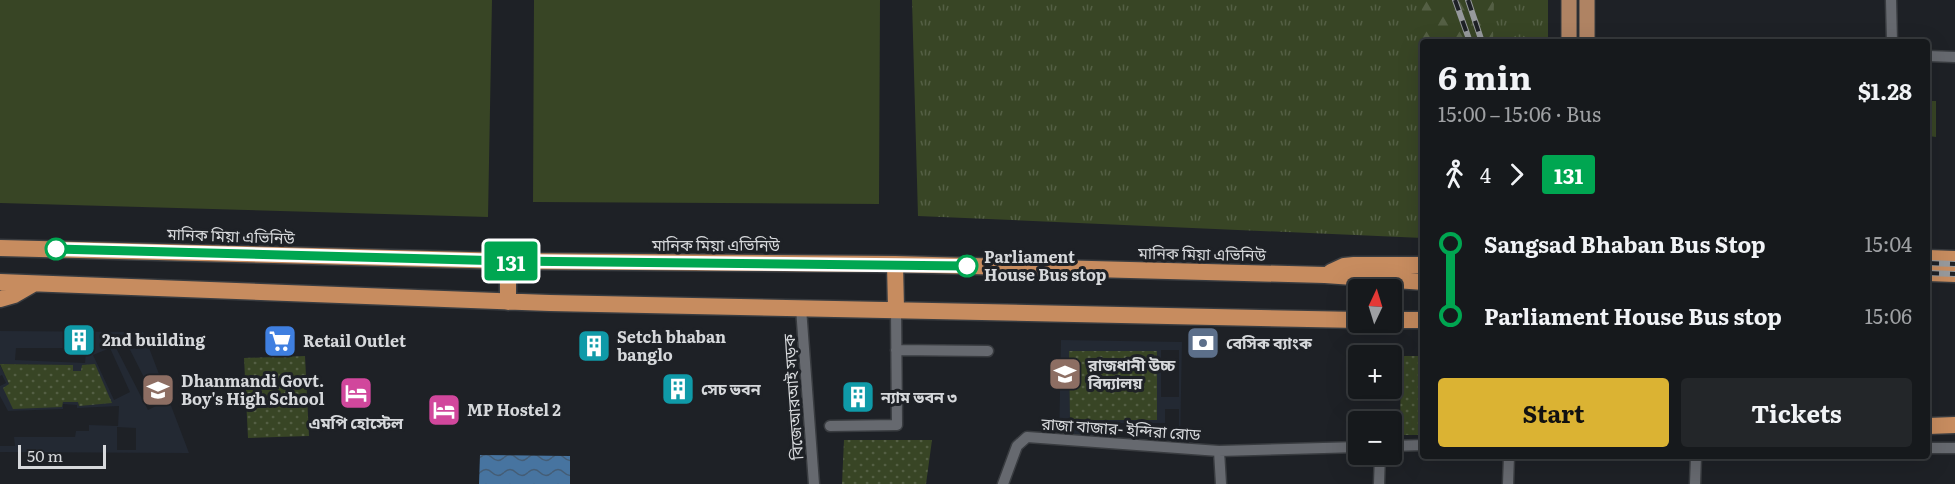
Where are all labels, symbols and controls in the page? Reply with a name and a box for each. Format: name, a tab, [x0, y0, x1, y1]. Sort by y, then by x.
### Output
text: 6 min	[1438, 51, 1532, 100]
text: $1.28	[1858, 74, 1912, 107]
text: 15:00 – 15:06 · Bus	[1438, 98, 1601, 128]
icon: walk	[1438, 158, 1471, 191]
icon: forward	[1500, 158, 1533, 191]
text: 4	[1480, 159, 1491, 189]
text: 131	[1554, 159, 1583, 190]
street label: মানিক মিয়া এভিনিউ	[166, 221, 296, 249]
text: Sangsad Bhaban Bus Stop	[1484, 227, 1766, 260]
text: 15:04	[1864, 228, 1912, 258]
street label: মানিক মিয়া এভিনিউ	[651, 232, 781, 256]
unlabelled marker	[45, 238, 67, 260]
street label: মানিক মিয়া এভিনিউ	[1137, 240, 1267, 266]
line badge: 131	[476, 242, 546, 280]
place label: Parliament House Bus stop	[984, 244, 1106, 286]
text: 131	[496, 246, 526, 277]
marker: Parliament House Bus stop	[956, 255, 978, 277]
north arrow	[1348, 279, 1402, 333]
map controls	[1348, 279, 1402, 465]
text: Parliament House Bus stop	[1484, 299, 1782, 332]
text: 15:06	[1865, 300, 1912, 330]
building icon: 2nd building	[61, 322, 97, 358]
supermarket icon: Retail Outlet	[262, 323, 298, 359]
place label: Setch bhaban banglo	[617, 324, 726, 366]
bank icon: বেসিক ব্যাংক	[1185, 325, 1221, 361]
place label: 2nd building	[102, 327, 205, 351]
place label: Retail Outlet	[303, 328, 406, 352]
building icon: Setch bhaban banglo	[576, 328, 612, 364]
place label: বেসিক ব্যাংক	[1226, 330, 1313, 354]
street label: বিজেআরআই সড়ক	[776, 332, 808, 462]
button: +	[1348, 345, 1402, 399]
place label: রাজধানী উচ্চ বিদ্যালয়	[1087, 352, 1176, 394]
school or university icon: রাজধানী উচ্চ বিদ্যালয়	[1047, 356, 1083, 392]
place label: Dhanmandi Govt. Boy's High School	[181, 368, 325, 410]
building icon: সেচ ভবন	[660, 371, 696, 407]
school or university icon: Dhanmandi Govt. Boy's High School	[140, 372, 176, 408]
hotel icon: এমপি হোস্টেল	[338, 375, 374, 411]
place label: সেচ ভবন	[701, 376, 762, 400]
button: Start	[1438, 378, 1669, 447]
button: Tickets	[1681, 378, 1912, 447]
building icon: ন্যাম ভবন ৩	[840, 379, 876, 415]
place label: ন্যাম ভবন ৩	[880, 384, 957, 408]
hotel icon: MP Hostel 2	[426, 392, 462, 428]
place label: MP Hostel 2	[467, 397, 561, 421]
place label: এমপি হোস্টেল	[309, 410, 404, 434]
street label: রাজা বাজার- ইন্দিরা রোড	[1040, 410, 1202, 446]
button: −	[1348, 411, 1402, 465]
scale bar	[18, 442, 106, 470]
text: 50 m	[27, 443, 63, 467]

